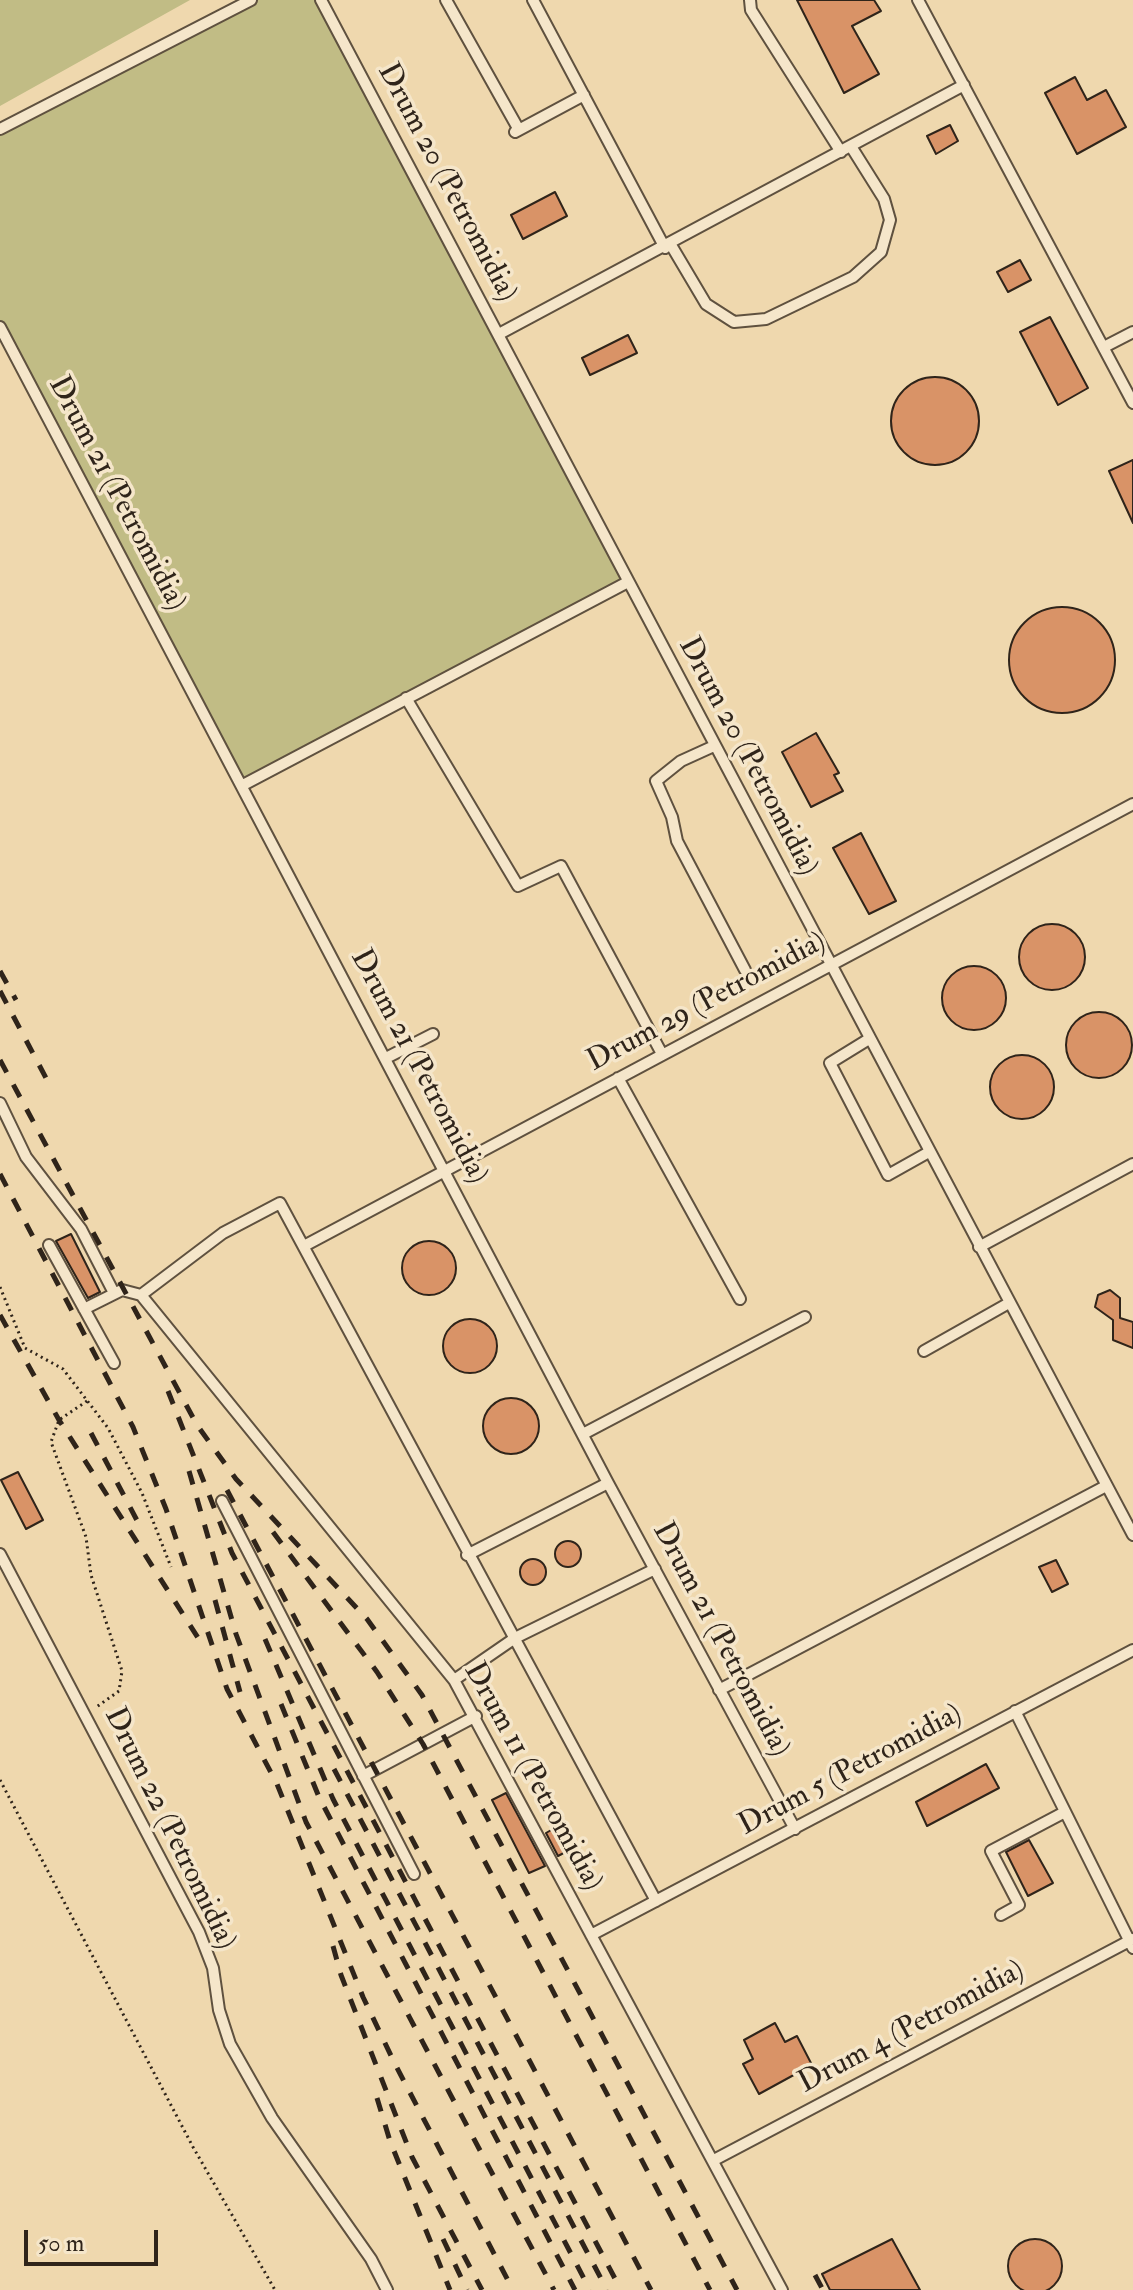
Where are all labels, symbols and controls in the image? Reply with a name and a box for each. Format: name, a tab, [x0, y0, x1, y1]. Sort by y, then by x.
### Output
street label: Drum 20 (Petromidia)	[368, 58, 524, 308]
street label: Drum 21 (Petromidia)	[39, 371, 193, 617]
street label: Drum 20 (Petromidia)	[669, 632, 825, 882]
street label: Drum 29 (Petromidia)	[582, 925, 832, 1081]
street label: Drum 21 (Petromidia)	[341, 944, 495, 1190]
street label: Drum 21 (Petromidia)	[643, 1517, 797, 1763]
street label: Drum 11 (Petromidia)	[454, 1657, 610, 1897]
street label: Drum 5 (Petromidia)	[733, 1697, 969, 1845]
street label: Drum 22 (Petromidia)	[95, 1702, 243, 1956]
street label: Drum 4 (Petromidia)	[793, 1953, 1031, 2103]
scale bar	[28, 2214, 162, 2264]
text: 50 m	[38, 2228, 84, 2259]

